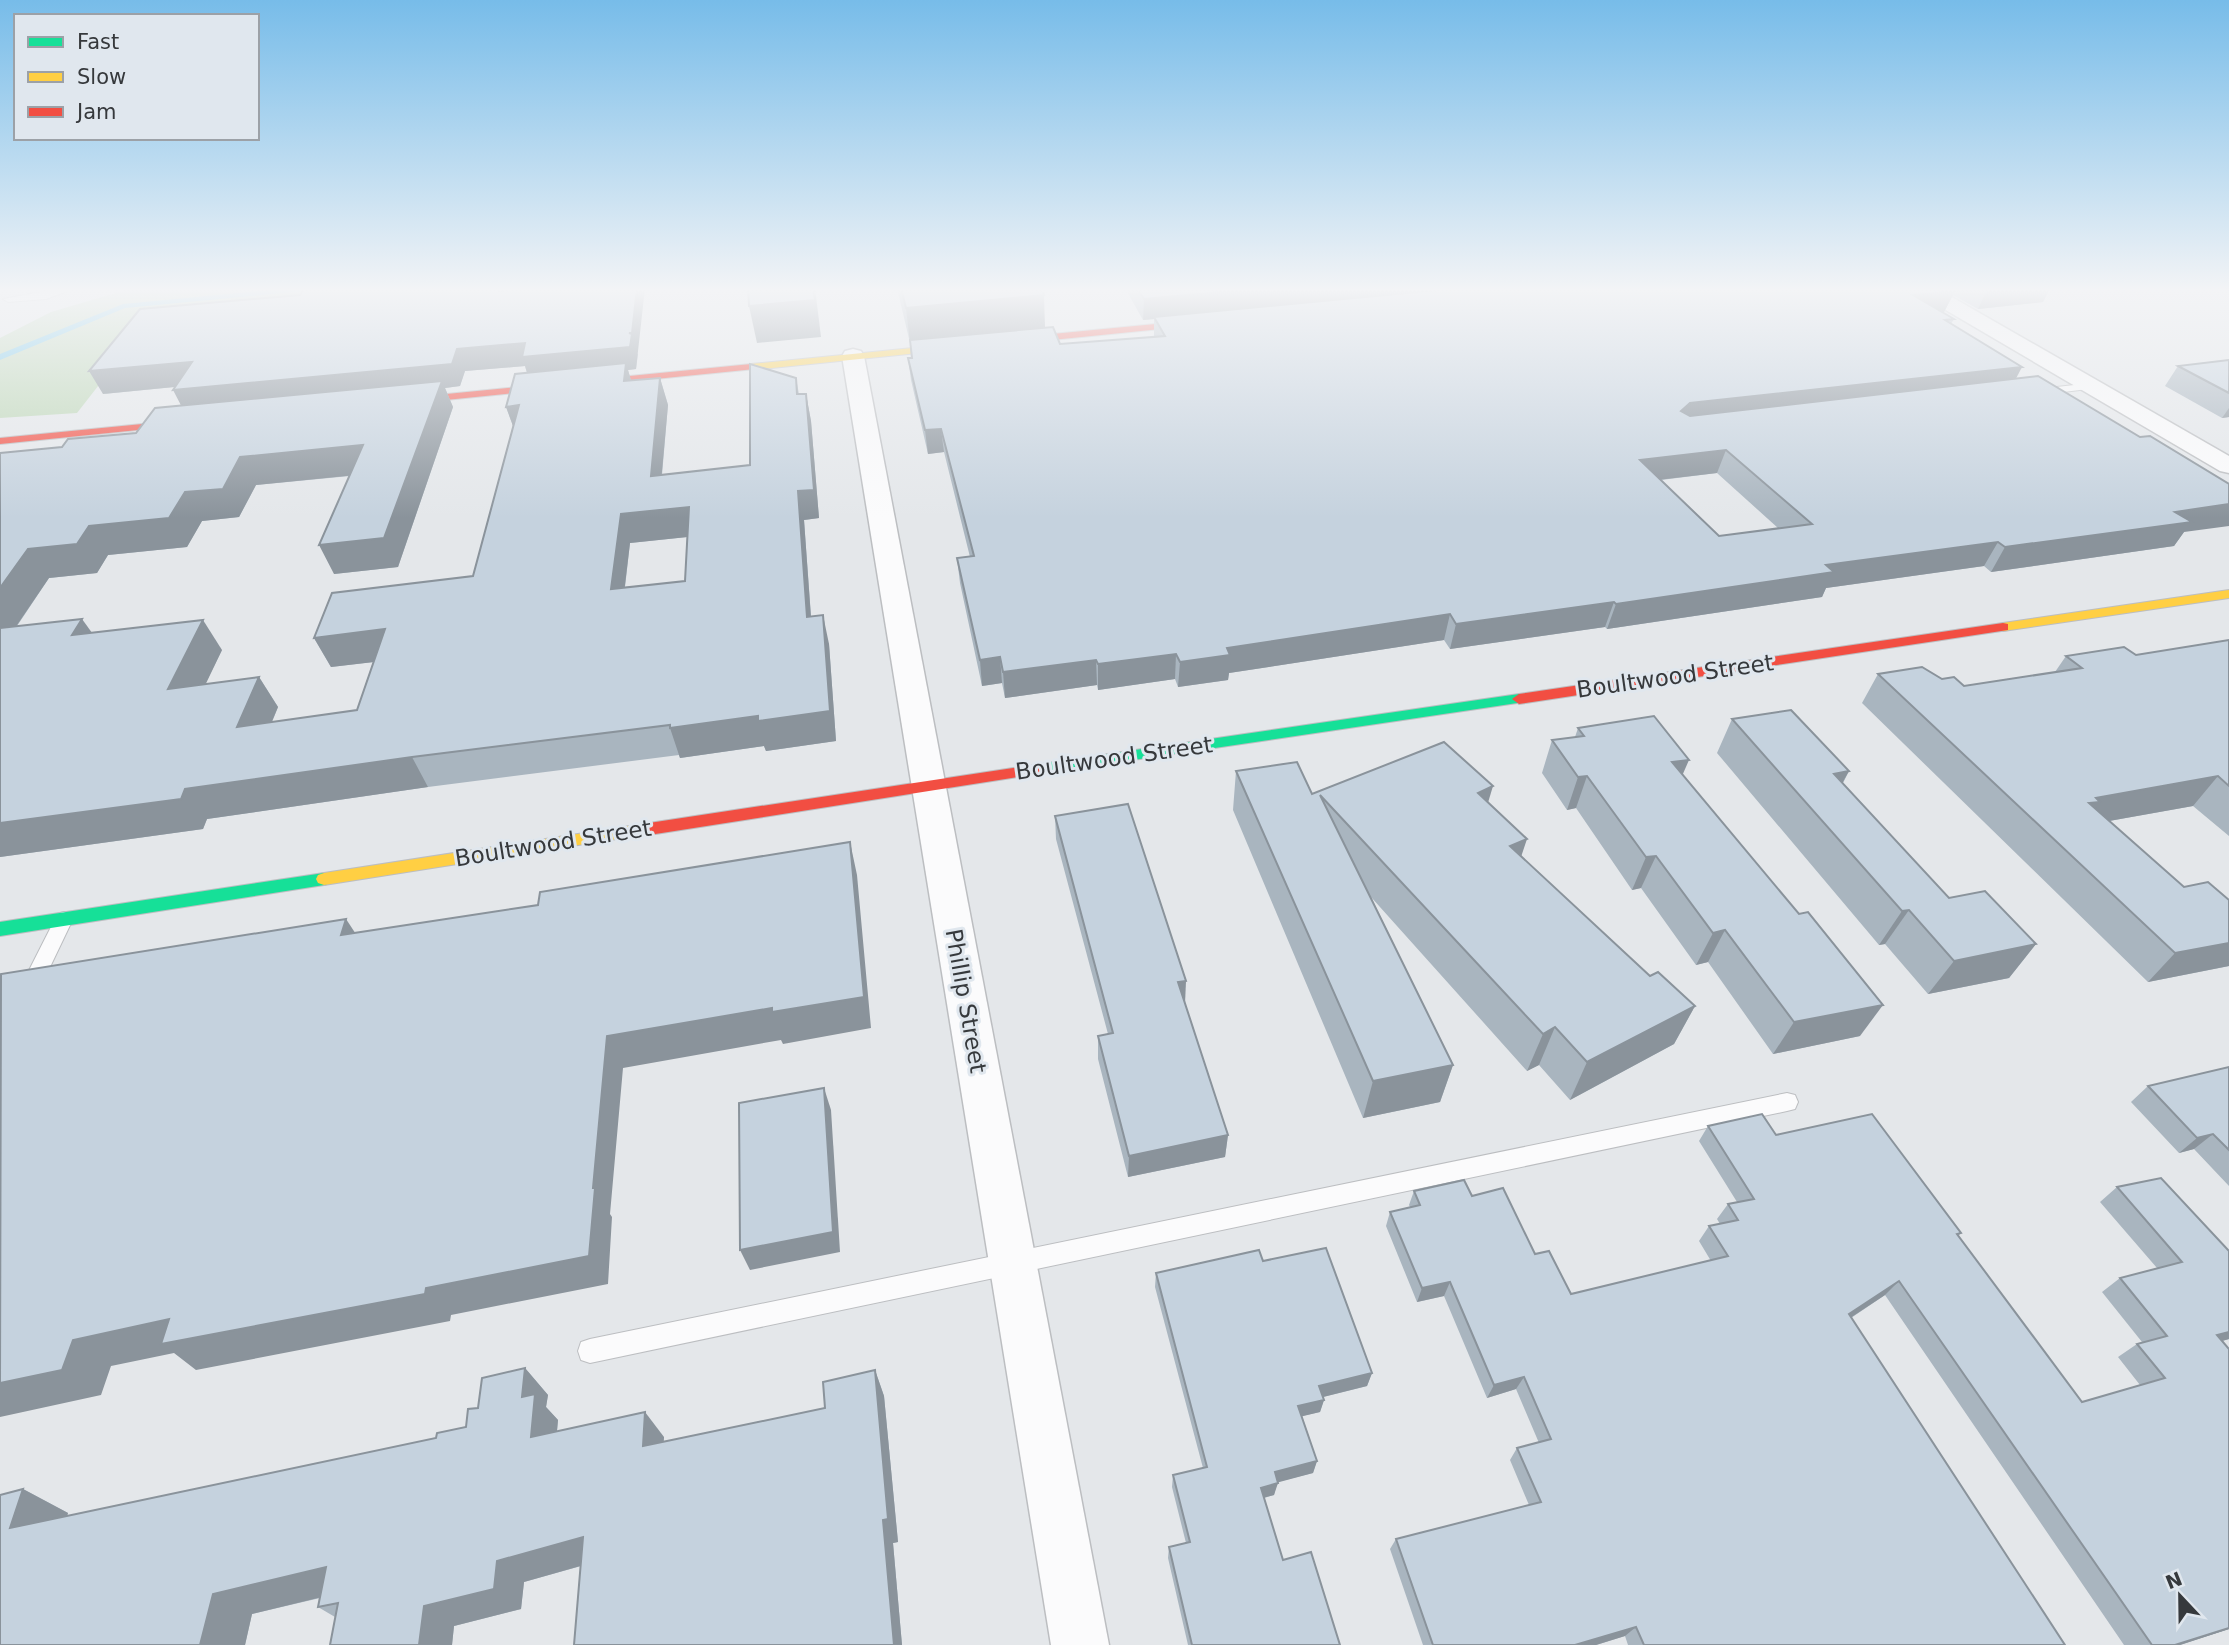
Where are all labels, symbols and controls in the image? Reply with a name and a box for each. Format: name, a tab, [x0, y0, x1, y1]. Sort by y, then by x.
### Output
legend	[14, 14, 259, 140]
text: Fast	[77, 30, 119, 54]
text: Slow	[77, 65, 126, 89]
text: Jam	[75, 100, 117, 124]
street label: Boultwood Street	[1575, 649, 1775, 703]
street label: Boultwood Street	[1014, 731, 1214, 785]
street label: Boultwood Street	[453, 815, 653, 871]
street label: Phillip Street	[941, 927, 991, 1075]
north arrow	[2145, 1561, 2215, 1631]
text: N	[2162, 1567, 2185, 1593]

